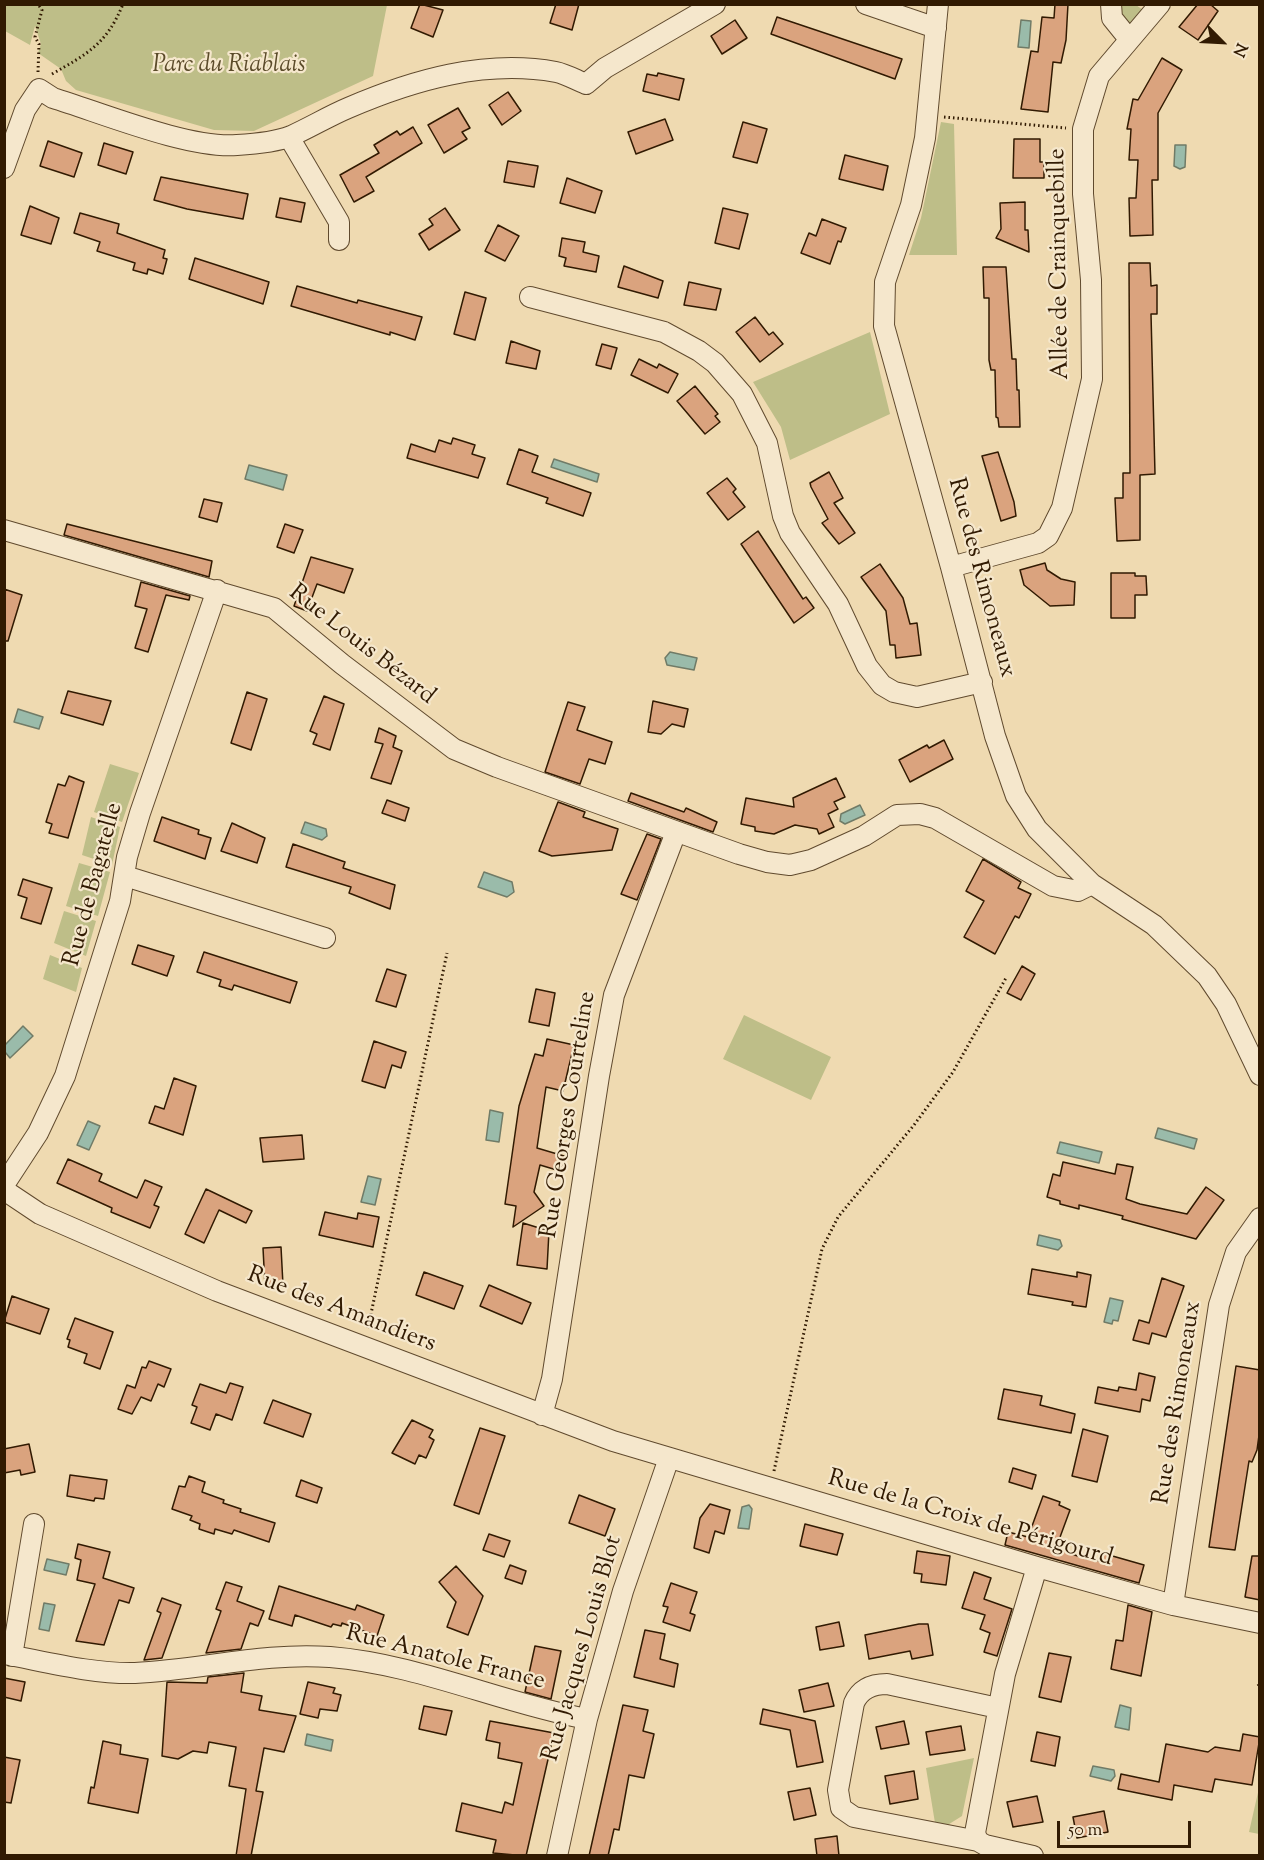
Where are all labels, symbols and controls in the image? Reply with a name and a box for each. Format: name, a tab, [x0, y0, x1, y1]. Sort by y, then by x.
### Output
north arrow	[1192, 12, 1252, 72]
text: N	[1226, 39, 1252, 60]
park label: Parc du Riablais	[152, 53, 306, 81]
street label: Allée de Crainquebille	[1045, 148, 1077, 380]
street label: Rue des Rimoneaux	[940, 475, 1020, 681]
street label: Rue Louis Bézard	[282, 580, 440, 712]
street label: Rue de Bagatelle	[59, 800, 131, 970]
street label: Rue Georges Courteline	[536, 990, 604, 1240]
street label: Rue des Amandiers	[243, 1262, 439, 1360]
street label: Rue des Rimoneaux	[1149, 1299, 1209, 1507]
street label: Rue de la Croix de Périgourd	[824, 1465, 1116, 1575]
street label: Rue Jacques Louis Blot	[538, 1533, 630, 1765]
street label: Rue Anatole France	[342, 1620, 548, 1698]
scale bar	[1060, 1809, 1194, 1847]
text: 50 m	[1068, 1818, 1102, 1844]

